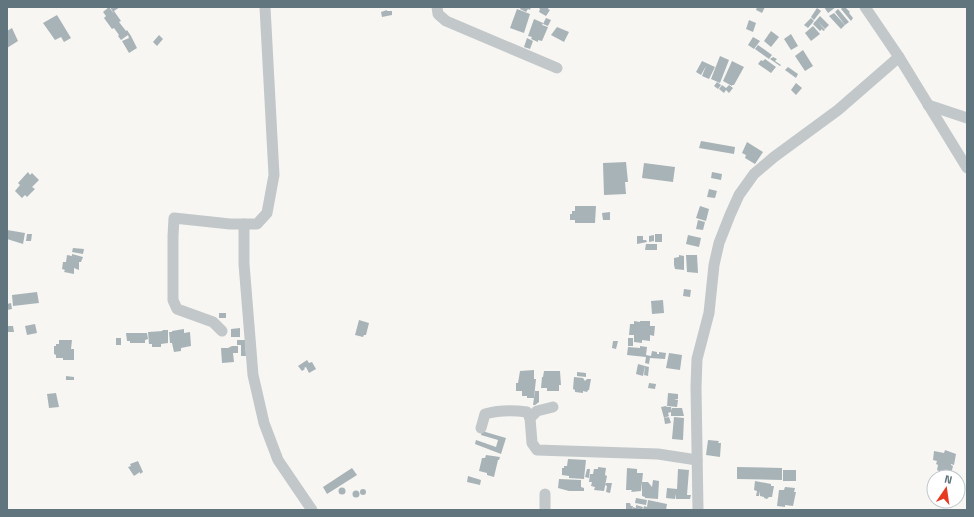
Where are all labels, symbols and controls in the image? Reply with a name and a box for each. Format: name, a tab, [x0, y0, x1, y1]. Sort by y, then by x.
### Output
north arrow	[926, 469, 966, 509]
text: N	[943, 471, 954, 488]

